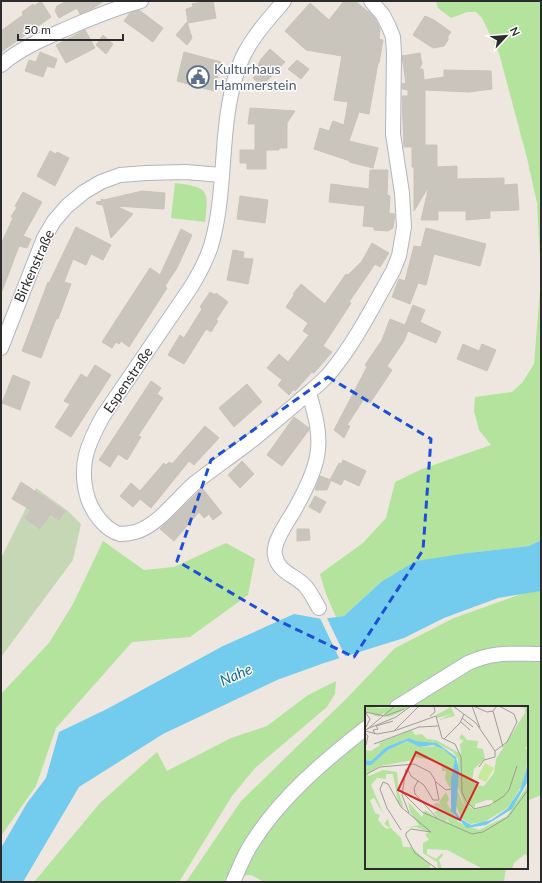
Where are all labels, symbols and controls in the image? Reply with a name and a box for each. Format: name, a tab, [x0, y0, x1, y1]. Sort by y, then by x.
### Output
scale bar	[18, 16, 123, 42]
north arrow	[486, 16, 526, 56]
text: 50 m	[24, 22, 51, 37]
text: N	[508, 25, 523, 38]
place label: Kulturhaus Hammerstein	[214, 60, 297, 93]
public building icon: Kulturhaus Hammerstein	[185, 64, 211, 90]
street label: Birkenstraße	[10, 227, 57, 305]
street label: Espenstraße	[99, 344, 156, 416]
water label: Nahe	[217, 659, 254, 689]
inset map	[365, 706, 528, 869]

